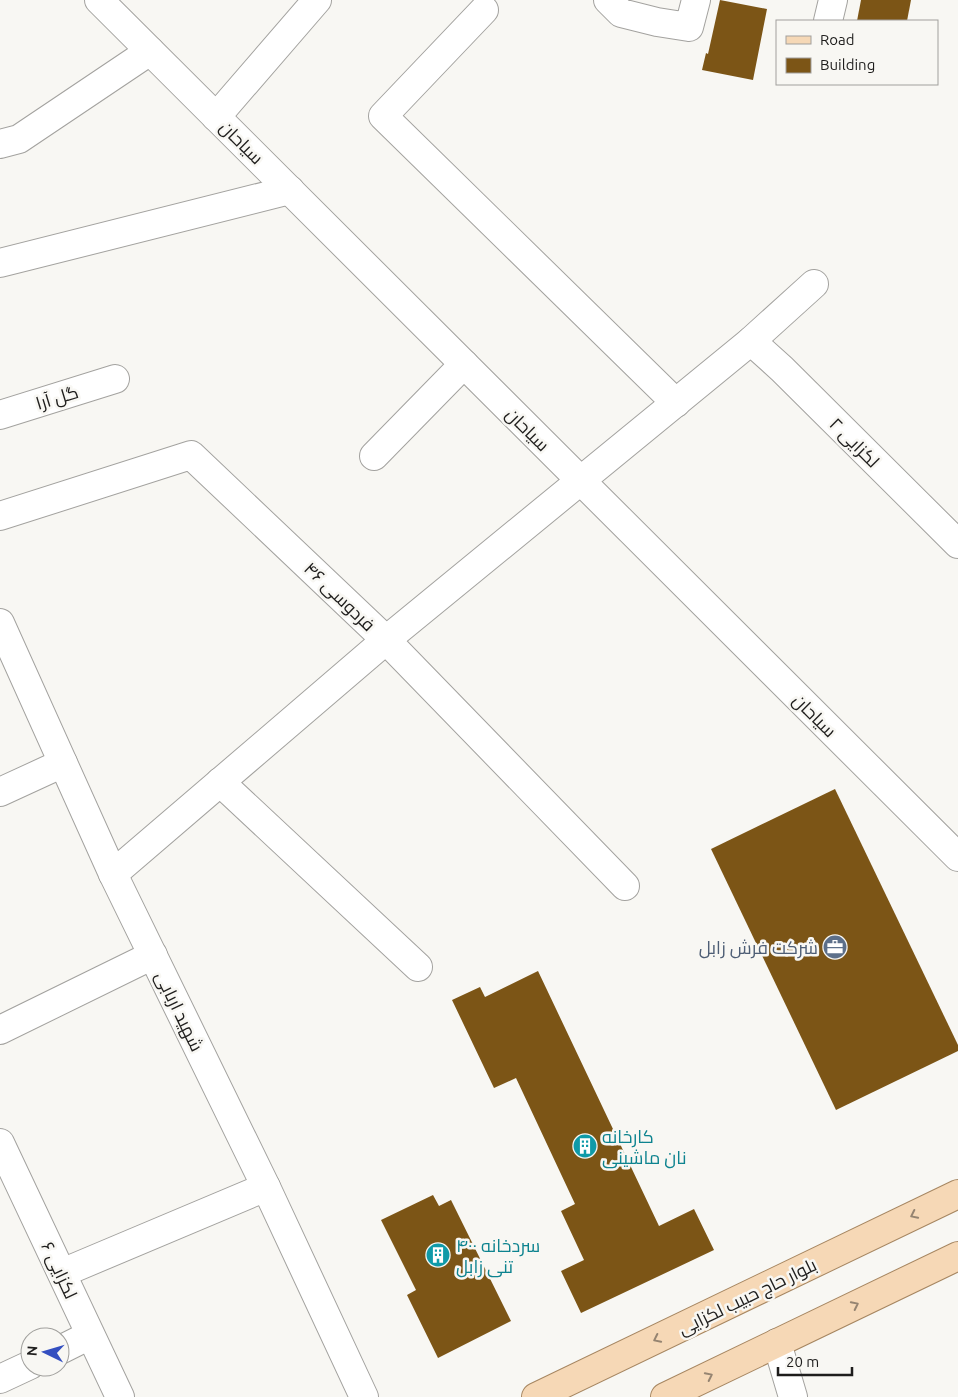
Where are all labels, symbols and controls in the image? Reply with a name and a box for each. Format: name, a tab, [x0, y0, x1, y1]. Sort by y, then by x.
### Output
legend	[776, 20, 938, 85]
text: Road	[820, 31, 855, 48]
text: Building	[820, 56, 875, 73]
street label: سیاحان	[215, 116, 268, 169]
street label: گل آرا	[33, 381, 81, 415]
street label: سیاحان	[501, 403, 554, 456]
street label: لکزایی ۲	[825, 413, 884, 472]
street label: فردوسی ۴۶	[299, 557, 379, 636]
street label: سیاحان	[788, 689, 841, 742]
office icon: شرکت فرش زابل	[822, 934, 848, 960]
place label: شرکت فرش زابل	[699, 937, 818, 959]
street label: شهید اربابی	[150, 968, 208, 1055]
place label: کارخانه نان ماشینی	[602, 1126, 686, 1169]
building icon: کارخانه نان ماشینی	[572, 1133, 598, 1159]
one-way arrow	[910, 1209, 919, 1220]
place label: سردخانه ۴۰۰ تنی زابل	[456, 1235, 540, 1278]
street label: لکزایی ۶	[36, 1238, 82, 1302]
building icon: سردخانه ۴۰۰ تنی زابل	[425, 1242, 451, 1268]
street label: بلوار حاج حبیب لکزايی	[675, 1254, 821, 1341]
one-way arrow	[850, 1301, 859, 1312]
north arrow	[20, 1327, 70, 1377]
one-way arrow	[653, 1333, 662, 1343]
scale bar	[778, 1344, 852, 1376]
text: N	[24, 1345, 40, 1357]
text: 20 m	[786, 1353, 819, 1370]
one-way arrow	[704, 1372, 713, 1382]

